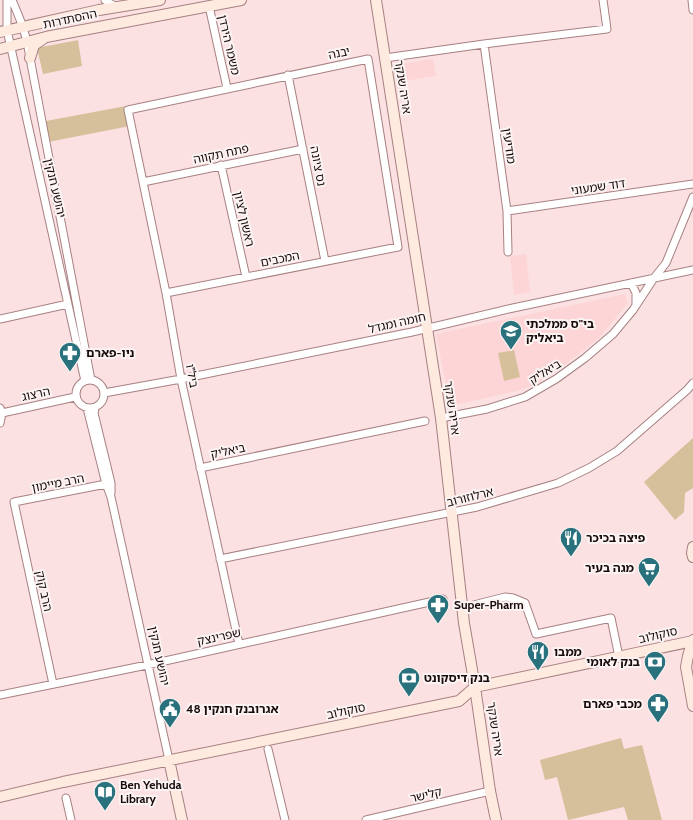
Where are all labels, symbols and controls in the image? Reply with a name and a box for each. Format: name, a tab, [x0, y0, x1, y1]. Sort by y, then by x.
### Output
street label: ההסתדרות	[42, 5, 98, 32]
street label: משמר הירדן	[215, 13, 244, 76]
street label: יבנה	[327, 43, 351, 62]
street label: אריה שנקר	[392, 59, 415, 115]
street label: מודיעין	[500, 127, 519, 165]
street label: פתח תקווה	[192, 140, 250, 167]
street label: נס ציונה	[307, 145, 330, 187]
street label: יהושע חנקין	[41, 157, 70, 219]
street label: דוד שמעוני	[570, 175, 627, 198]
street label: ראשון לציון	[231, 190, 258, 248]
street label: המכבים	[259, 247, 301, 270]
street label: חומה ומגדל	[367, 309, 427, 336]
place label: בי"ס ממלכתי ביאליק	[526, 316, 594, 345]
school or university icon: בי"ס ממלכתי ביאליק	[498, 318, 524, 351]
pharmacy icon: ניו-פארם	[57, 340, 83, 373]
place label: ניו-פארם	[86, 345, 134, 360]
street label: ביאליק	[526, 356, 564, 387]
street label: ביל"ו	[183, 363, 202, 389]
street label: אריה שנקר	[441, 380, 464, 436]
street label: הרצוג	[20, 383, 51, 404]
street label: ביאליק	[209, 439, 247, 462]
street label: הרב מיימון	[30, 470, 85, 495]
street label: ארלוזורוב	[445, 483, 495, 510]
restaurant icon: פיצה בכיכר	[558, 525, 584, 558]
place label: פיצה בכיכר	[586, 530, 646, 545]
supermarket icon: מגה בעיר	[636, 555, 662, 588]
place label: מגה בעיר	[585, 560, 635, 575]
street label: הרב קוק	[33, 569, 56, 613]
pharmacy icon: Super-Pharm	[425, 592, 451, 625]
place label: Super-Pharm	[454, 597, 524, 612]
street label: סוקולוב	[637, 623, 679, 646]
street label: יהושע חנקין	[146, 625, 173, 687]
street label: שפרינצק	[196, 625, 242, 648]
restaurant icon: ממבו	[525, 639, 551, 672]
place label: ממבו	[554, 644, 582, 659]
bank icon: בנק לאומי	[642, 649, 668, 682]
place label: בנק לאומי	[586, 654, 640, 669]
bank icon: בנק דיסקונט	[396, 665, 422, 698]
place label: בנק דיסקונט	[424, 670, 490, 685]
pharmacy icon: מכבי פארם	[645, 691, 671, 724]
public building icon: אגרובנק חנקין 48	[157, 696, 183, 729]
place label: מכבי פארם	[583, 696, 643, 711]
street label: סוקולוב	[325, 699, 367, 722]
place label: אגרובנק חנקין 48	[186, 701, 279, 716]
street label: אריה שנקר	[484, 701, 507, 757]
place label: Ben Yehuda Library	[120, 777, 182, 806]
library icon: Ben Yehuda Library	[92, 779, 118, 812]
street label: קלישר	[408, 783, 444, 805]

